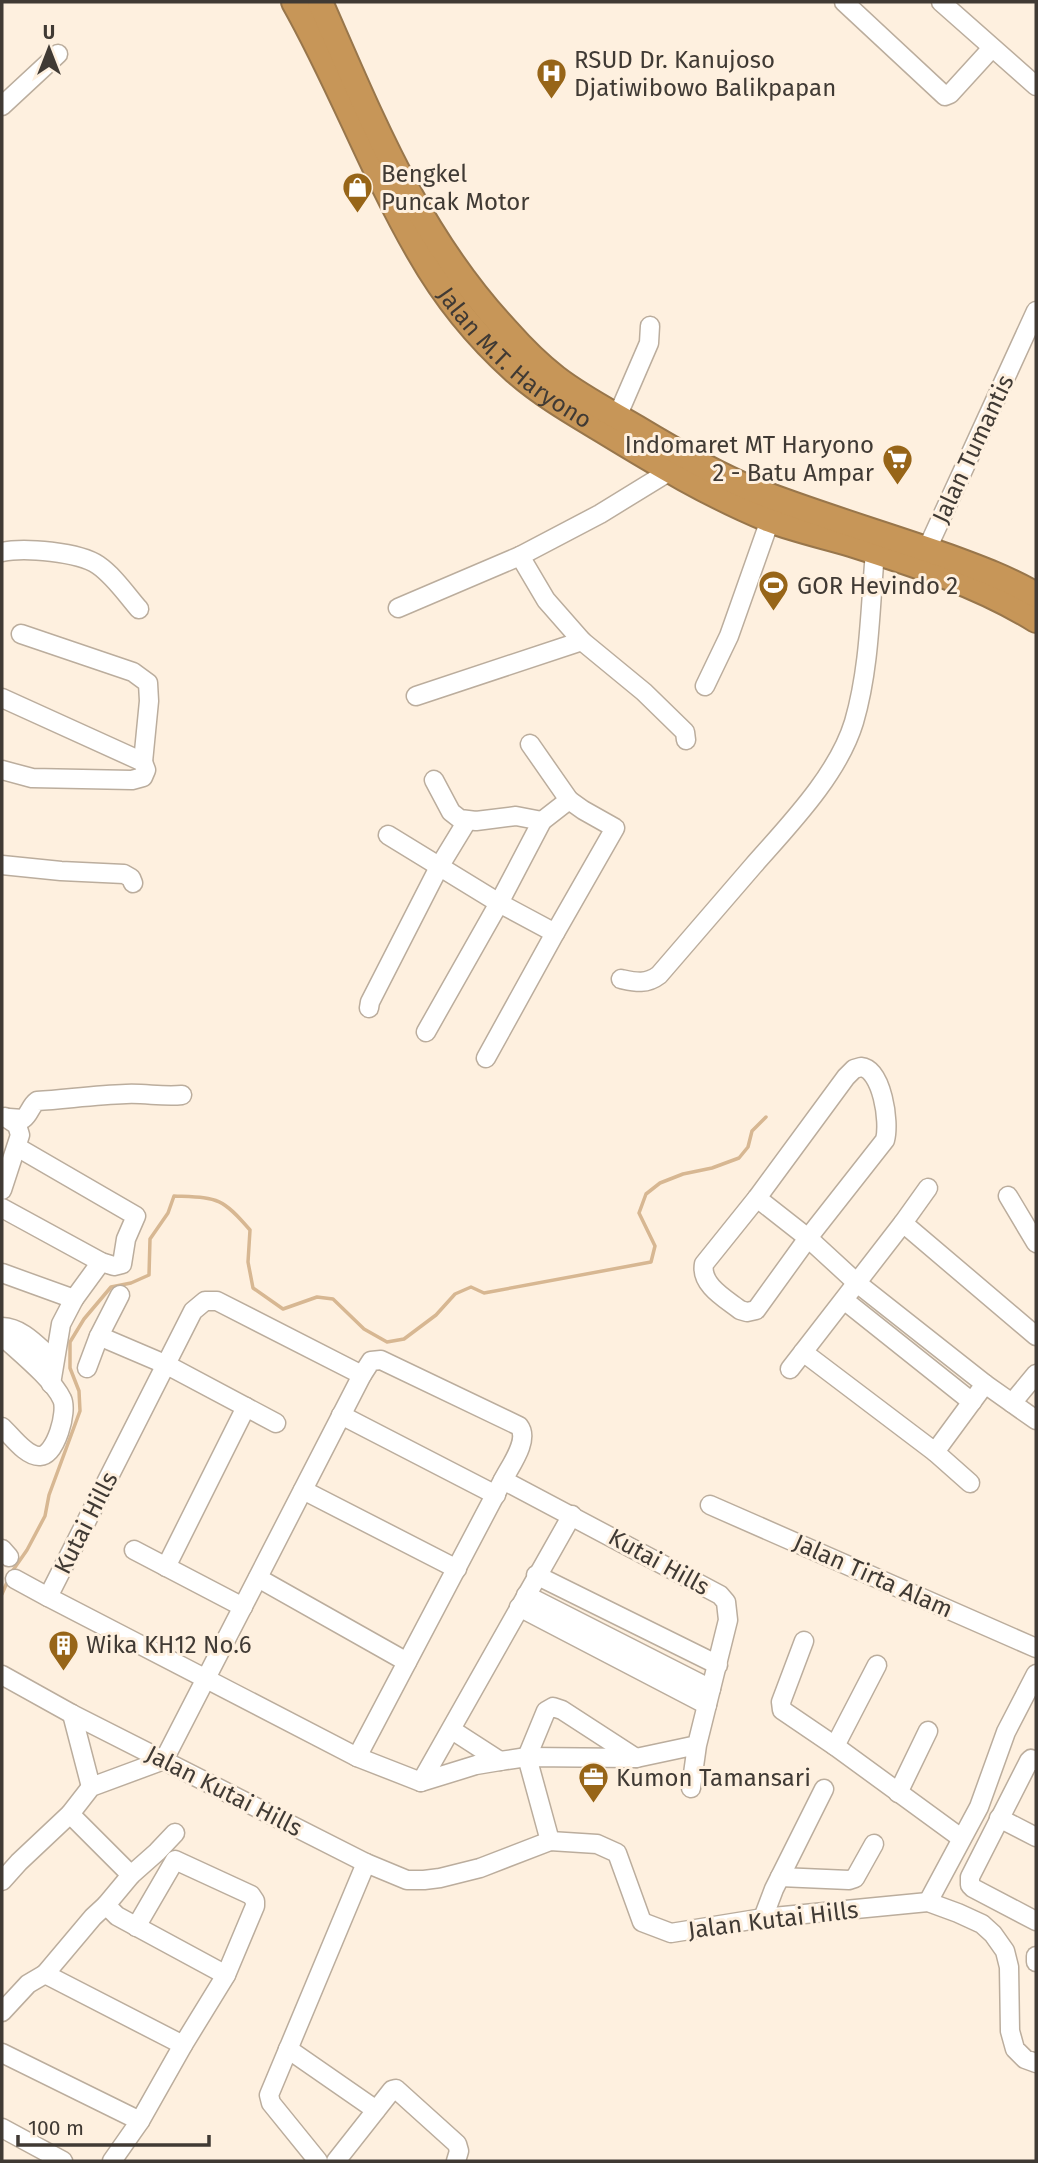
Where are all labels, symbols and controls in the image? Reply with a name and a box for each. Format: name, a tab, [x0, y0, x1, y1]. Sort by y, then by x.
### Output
north arrow	[14, 14, 84, 84]
text: U	[43, 21, 55, 44]
place label: RSUD Dr. Kanujoso Djatiwibowo Balikpapan	[574, 46, 836, 102]
hospital icon: RSUD Dr. Kanujoso Djatiwibowo Balikpapan	[534, 57, 568, 101]
place label: Bengkel Puncak Motor	[381, 160, 530, 216]
shop icon: Bengkel Puncak Motor	[341, 171, 375, 215]
street label: Jalan M.T. Haryono	[432, 282, 597, 434]
street label: Jalan Tumantis	[926, 370, 1020, 528]
place label: Indomaret MT Haryono 2 - Batu Ampar	[625, 431, 875, 487]
supermarket icon: Indomaret MT Haryono 2 - Batu Ampar	[880, 442, 914, 486]
sports icon: GOR Hevindo 2	[757, 569, 791, 613]
place label: GOR Hevindo 2	[797, 572, 958, 600]
street label: Kutai Hills	[48, 1467, 124, 1579]
street label: Kutai Hills	[604, 1523, 714, 1601]
street label: Jalan Tirta Alam	[789, 1528, 957, 1624]
building icon: Wika KH12 No.6	[46, 1628, 80, 1672]
place label: Wika KH12 No.6	[86, 1631, 252, 1659]
street label: Jalan Kutai Hills	[141, 1740, 307, 1842]
office icon: Kumon Tamansari	[576, 1761, 610, 1805]
place label: Kumon Tamansari	[616, 1764, 811, 1792]
street label: Jalan Kutai Hills	[686, 1896, 860, 1944]
scale bar	[18, 2104, 208, 2148]
text: 100 m	[28, 2115, 84, 2141]

